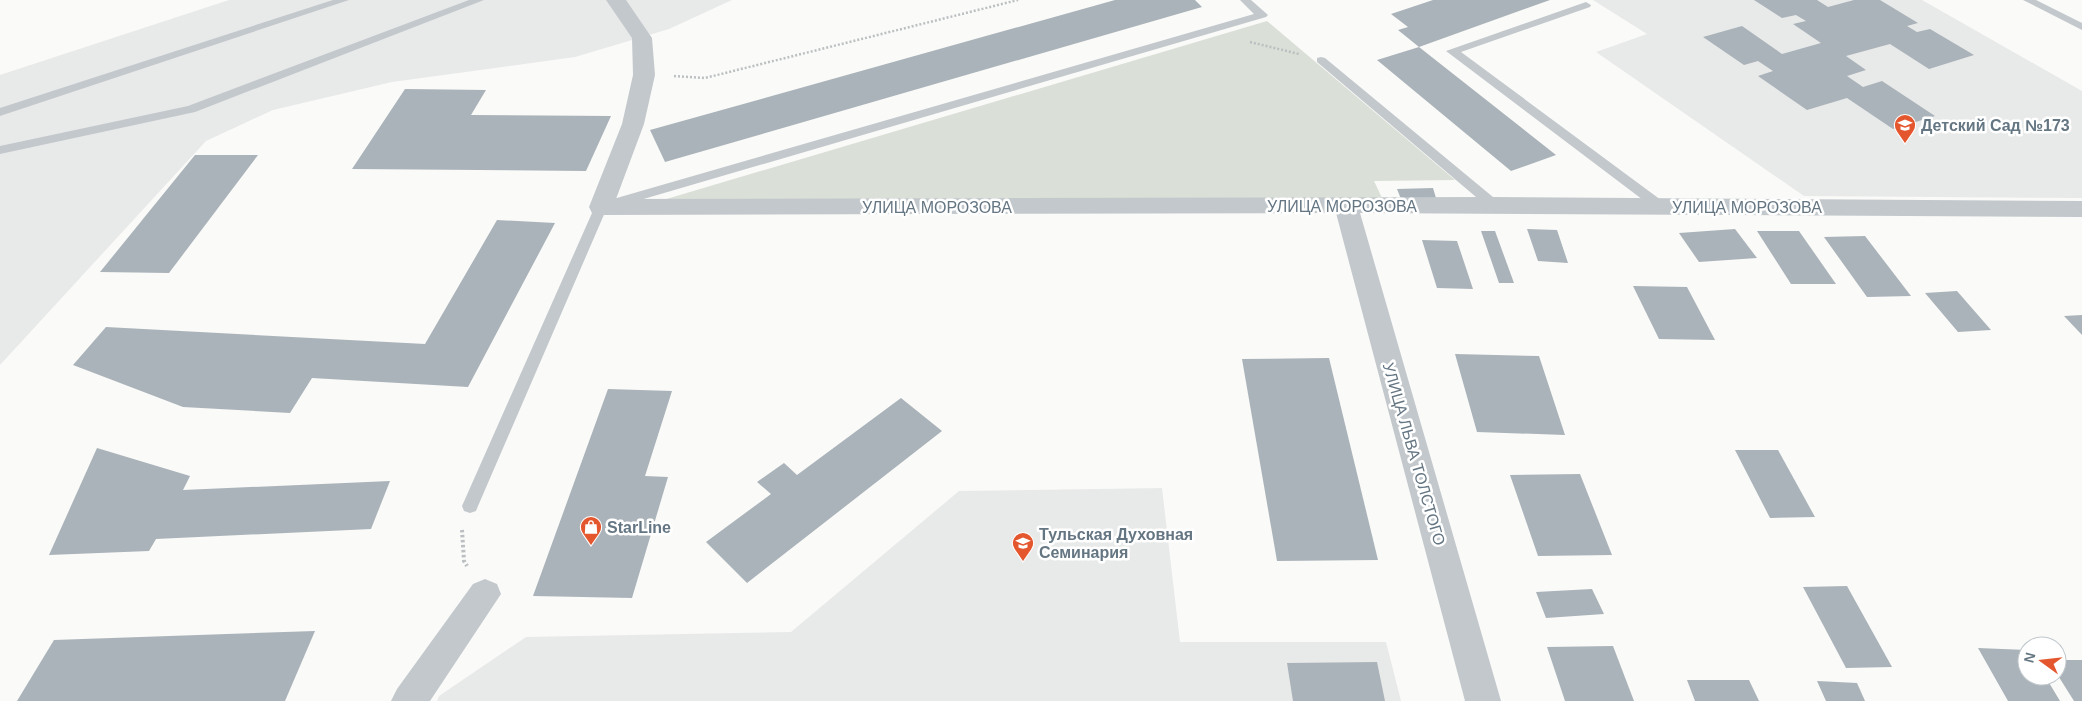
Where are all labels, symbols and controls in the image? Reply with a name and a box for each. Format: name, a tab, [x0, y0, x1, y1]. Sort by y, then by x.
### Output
school or university icon: Детский Сад №173	[1893, 113, 1917, 144]
place label: Детский Сад №173	[1921, 117, 2070, 134]
street label: УЛИЦА МОРОЗОВА	[1267, 198, 1417, 215]
street label: УЛИЦА МОРОЗОВА	[862, 199, 1012, 216]
street label: УЛИЦА МОРОЗОВА	[1672, 199, 1822, 216]
street label: УЛИЦА ЛЬВА ТОЛСТОГО	[1380, 361, 1448, 547]
shop icon: StarLine	[579, 515, 603, 546]
place label: StarLine	[607, 519, 671, 536]
place label: Тульская Духовная Семинария	[1039, 526, 1193, 561]
school or university icon: Тульская Духовная Семинария	[1011, 531, 1035, 562]
north arrow	[2017, 636, 2067, 686]
text: N	[2020, 651, 2038, 665]

